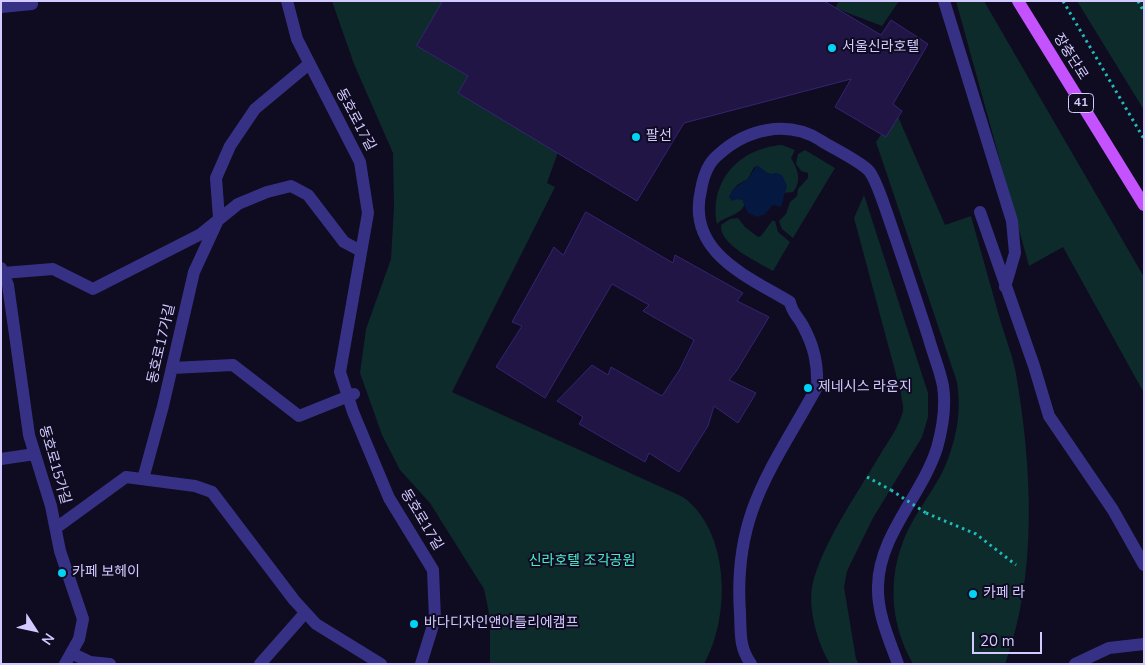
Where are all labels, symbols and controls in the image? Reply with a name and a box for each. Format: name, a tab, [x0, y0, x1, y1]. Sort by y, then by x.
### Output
street label: 장충단로	[1049, 31, 1091, 83]
place label: 서울신라호텔	[842, 40, 919, 56]
marker: 서울신라호텔	[826, 42, 838, 54]
street label: 동호로17길	[332, 86, 378, 154]
road number: 41	[1068, 94, 1094, 112]
place label: 팔선	[646, 129, 672, 145]
marker: 팔선	[630, 131, 642, 143]
street label: 동호로17가길	[145, 303, 179, 385]
place label: 제네시스 라운지	[818, 380, 912, 396]
marker: 제네시스 라운지	[802, 382, 814, 394]
street label: 동호로15가길	[35, 424, 73, 506]
street label: 동호로17길	[396, 486, 446, 554]
park label: 신라호텔 조각공원	[529, 554, 635, 570]
place label: 카페 보헤이	[72, 565, 140, 581]
marker: 카페 보헤이	[56, 567, 68, 579]
place label: 카페 라	[983, 586, 1025, 602]
marker: 카페 라	[967, 588, 979, 600]
north arrow	[10, 605, 60, 655]
place label: 바다디자인앤아틀리에캠프	[424, 616, 579, 632]
marker: 바다디자인앤아틀리에캠프	[408, 618, 420, 630]
scale bar	[975, 622, 1045, 654]
text: N	[37, 629, 58, 649]
text: 20 m	[980, 631, 1015, 651]

